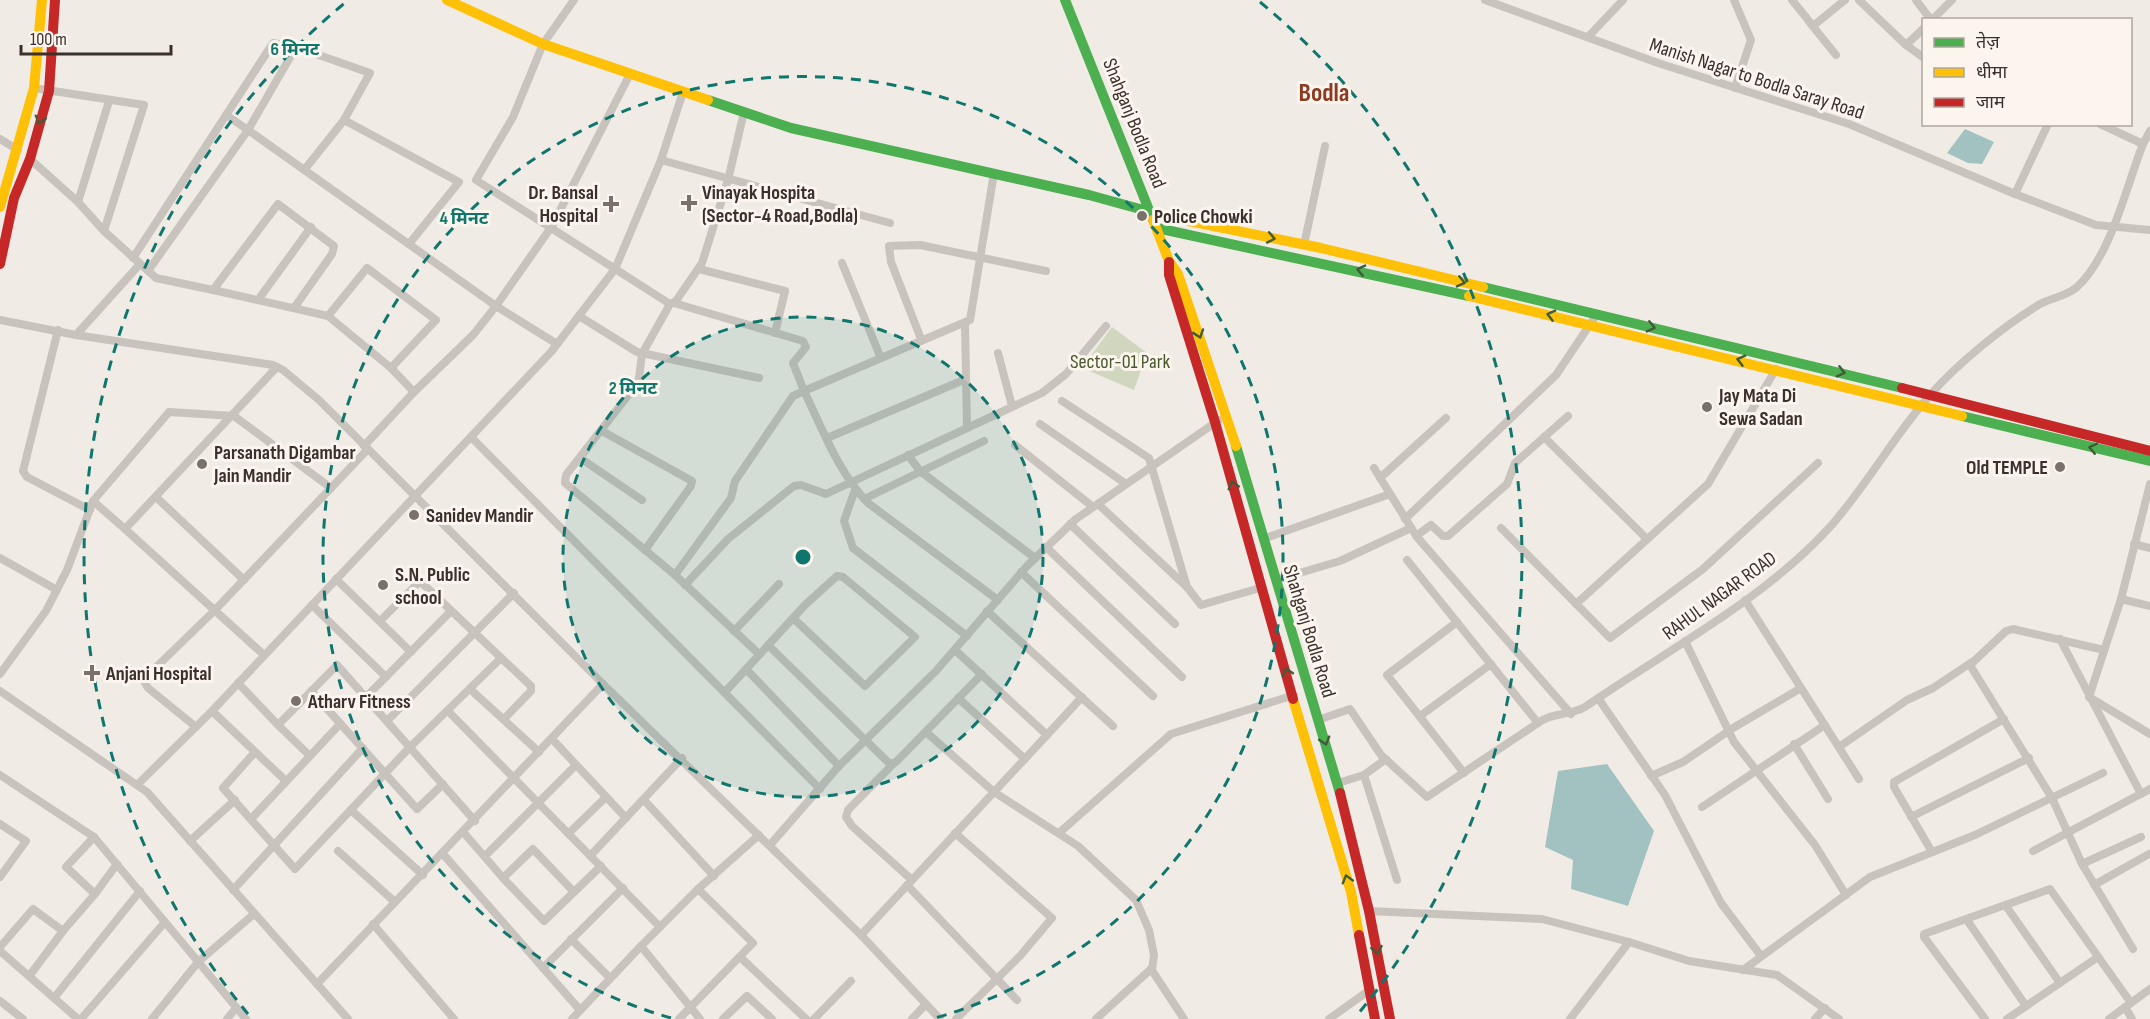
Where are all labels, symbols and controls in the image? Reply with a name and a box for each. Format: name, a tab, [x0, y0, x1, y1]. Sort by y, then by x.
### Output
scale bar	[21, 18, 171, 56]
legend	[1922, 18, 2132, 126]
text: 100 m	[30, 29, 67, 50]
text: तेज़	[1976, 31, 2000, 53]
street label: Manish Nagar to Bodla Saray Road	[1647, 33, 1867, 125]
text: 6 मिनट	[270, 39, 320, 60]
street label: Shahganj Bodla Road	[1097, 55, 1171, 192]
text: धीमा	[1976, 62, 2007, 83]
district label: Bodla	[1299, 78, 1349, 109]
text: जाम	[1976, 92, 2006, 113]
one-way arrow	[35, 115, 48, 125]
place label: Dr. Bansal Hospital	[528, 181, 598, 228]
place label: Vinayak Hospita (Sector-4 Road,Bodla)	[702, 181, 858, 228]
marker: Vinayak Hospita (Sector-4 Road,Bodla)	[680, 194, 698, 212]
marker: Dr. Bansal Hospital	[602, 195, 620, 213]
place label: Police Chowki	[1154, 205, 1253, 229]
text: 4 मिनट	[440, 208, 489, 229]
marker: Police Chowki	[1135, 209, 1149, 223]
one-way arrow	[1266, 231, 1276, 244]
one-way arrow	[1357, 264, 1367, 277]
one-way arrow	[1456, 274, 1466, 287]
one-way arrow	[1546, 310, 1556, 323]
one-way arrow	[1646, 319, 1656, 332]
one-way arrow	[1191, 328, 1204, 339]
park label: Sector-01 Park	[1070, 350, 1170, 374]
one-way arrow	[1736, 355, 1747, 367]
one-way arrow	[1836, 365, 1846, 378]
text: 2 मिनट	[609, 378, 658, 399]
place label: Jay Mata Di Sewa Sadan	[1718, 384, 1803, 431]
marker: Jay Mata Di Sewa Sadan	[1700, 400, 1714, 414]
place label: Parsanath Digambar Jain Mandir	[213, 441, 356, 488]
one-way arrow	[2088, 442, 2098, 455]
place label: Old TEMPLE	[1966, 456, 2048, 480]
marker: Parsanath Digambar Jain Mandir	[195, 457, 209, 471]
marker: Old TEMPLE	[2053, 460, 2067, 474]
one-way arrow	[1227, 480, 1240, 490]
place label: Sanidev Mandir	[426, 504, 533, 528]
marker: Sanidev Mandir	[407, 508, 421, 522]
street label: RAHUL NAGAR ROAD	[1658, 546, 1781, 645]
centre of rings	[793, 547, 813, 567]
street label: Shahganj Bodla Road	[1277, 562, 1341, 701]
place label: S.N. Public school	[395, 563, 470, 610]
marker: S.N. Public school	[376, 578, 390, 592]
place label: Anjani Hospital	[105, 662, 212, 686]
marker: Anjani Hospital	[83, 664, 101, 682]
one-way arrow	[1281, 667, 1294, 678]
place label: Atharv Fitness	[307, 690, 411, 714]
marker: Atharv Fitness	[289, 694, 303, 708]
one-way arrow	[1317, 735, 1330, 746]
one-way arrow	[1342, 874, 1354, 885]
one-way arrow	[1370, 945, 1383, 955]

